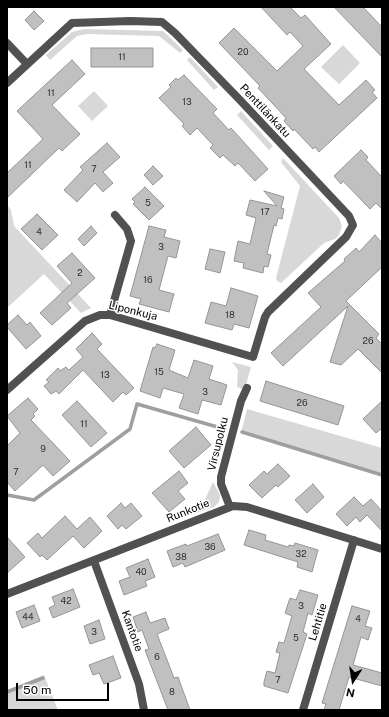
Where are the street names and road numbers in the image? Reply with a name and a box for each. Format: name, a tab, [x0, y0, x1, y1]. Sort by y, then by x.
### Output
street label: Penttilänkatu	[237, 82, 293, 140]
street label: Liponkuja	[107, 299, 159, 323]
street label: Virsupolku	[205, 416, 231, 472]
street label: Runkotie	[165, 496, 211, 526]
street label: Lehtitie	[306, 602, 330, 642]
street label: Kantotie	[118, 609, 146, 653]

